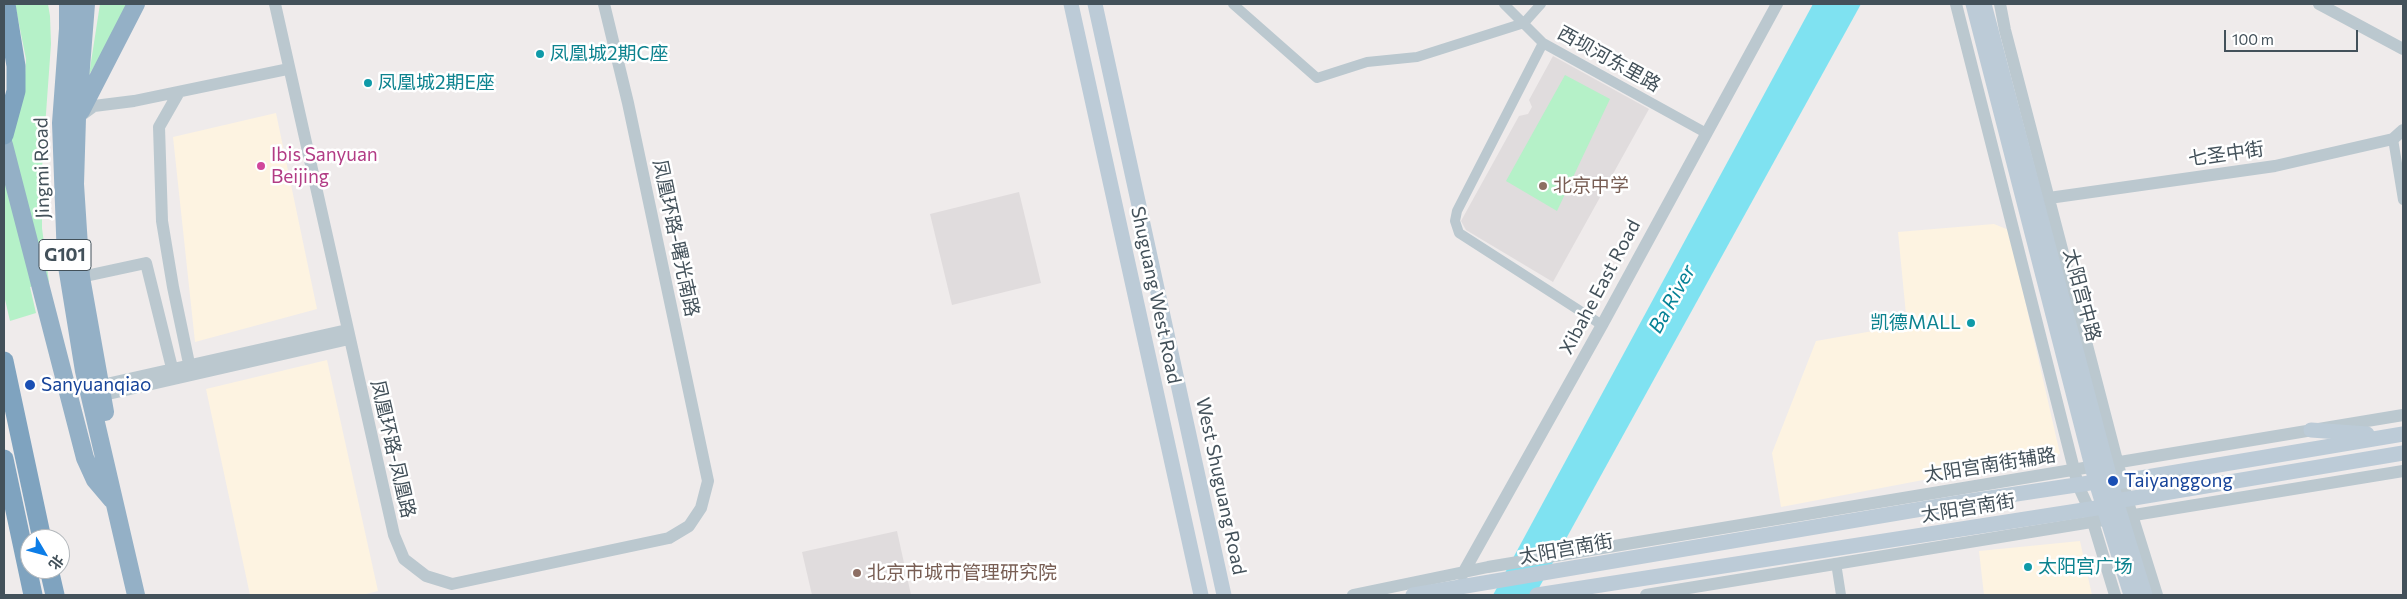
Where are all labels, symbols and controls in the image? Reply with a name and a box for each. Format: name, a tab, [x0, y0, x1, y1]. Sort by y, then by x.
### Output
scale bar	[2227, 20, 2361, 52]
street label: 西坝河东里路	[1554, 21, 1664, 97]
text: 100 m	[2232, 30, 2274, 48]
place label: 凤凰城2期C座	[550, 43, 669, 65]
marker: 凤凰城2期C座	[534, 48, 546, 60]
place label: 凤凰城2期E座	[378, 72, 495, 94]
marker: 凤凰城2期E座	[362, 77, 374, 89]
street label: Jingmi Road	[30, 117, 54, 219]
street label: 七圣中街	[2187, 137, 2265, 171]
place label: Ibis Sanyuan Beijing	[271, 144, 378, 188]
street label: 凤凰环路-曙光南路	[648, 157, 704, 319]
marker: Ibis Sanyuan Beijing	[255, 160, 267, 172]
place label: 北京中学	[1553, 175, 1629, 197]
marker: 北京中学	[1537, 180, 1549, 192]
street label: Shuguang West Road	[1126, 204, 1186, 386]
street label: Xibahe East Road	[1555, 216, 1645, 358]
road number: G101	[39, 240, 91, 270]
street label: 太阳宫中路	[2059, 246, 2105, 344]
water label: Ba River	[1643, 261, 1701, 337]
place label: 凯德MALL	[1870, 312, 1961, 334]
marker: 凯德MALL	[1965, 317, 1977, 329]
place label: Sanyuanqiao	[41, 374, 151, 396]
marker: Sanyuanqiao	[23, 378, 37, 392]
street label: 凤凰环路-凤凰路	[366, 378, 420, 520]
street label: West Shuguang Road	[1191, 395, 1251, 577]
street label: 太阳宫南街辅路	[1923, 443, 2057, 487]
place label: Taiyanggong	[2124, 470, 2233, 492]
marker: Taiyanggong	[2106, 474, 2120, 488]
street label: 太阳宫南街	[1919, 489, 2017, 527]
north arrow	[20, 529, 70, 579]
street label: 太阳宫南街	[1517, 530, 1615, 568]
text: 北	[46, 552, 68, 573]
place label: 太阳宫广场	[2038, 556, 2133, 578]
marker: 太阳宫广场	[2022, 561, 2034, 573]
place label: 北京市城市管理研究院	[867, 562, 1057, 584]
marker: 北京市城市管理研究院	[851, 567, 863, 579]

